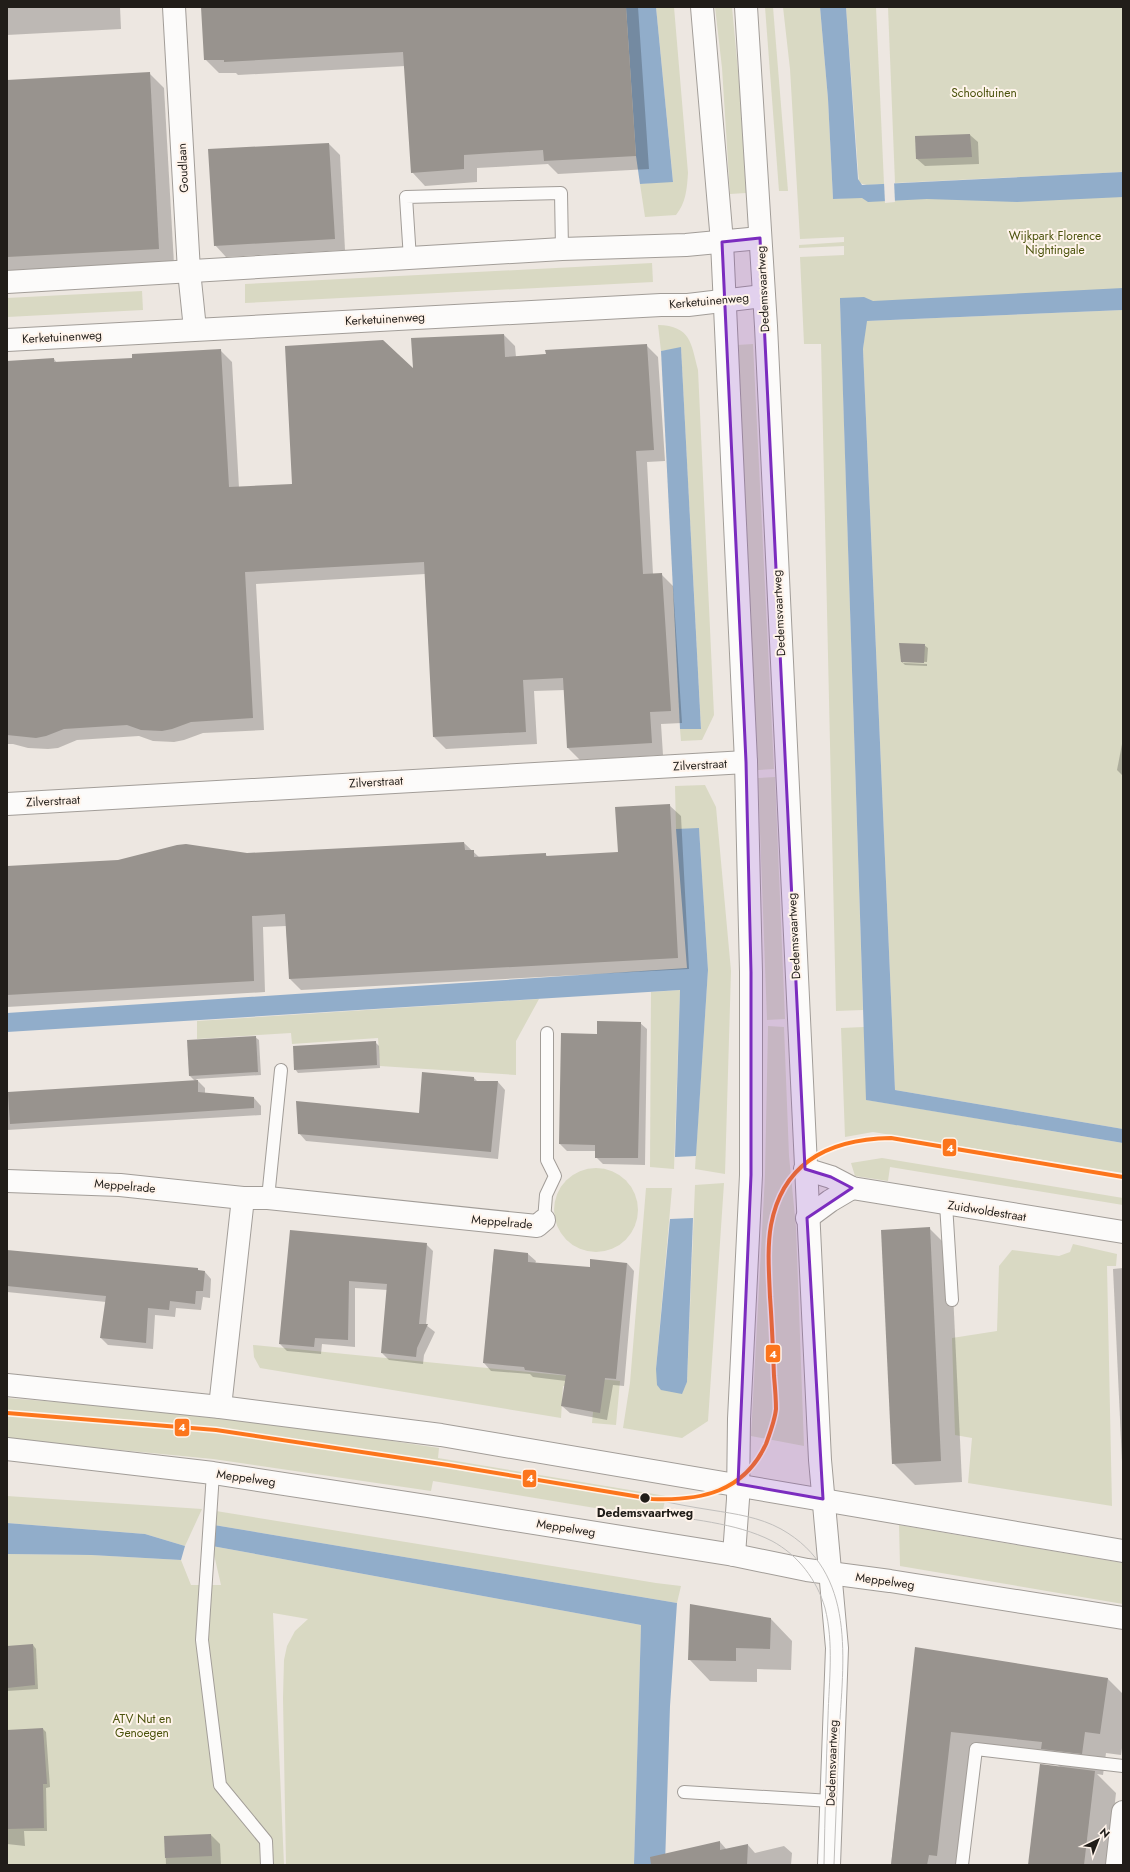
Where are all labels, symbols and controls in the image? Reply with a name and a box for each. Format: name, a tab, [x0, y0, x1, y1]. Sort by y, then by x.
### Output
park label: Schooltuinen	[951, 84, 1017, 102]
street label: Goudlaan	[173, 143, 193, 193]
park label: Wijkpark Florence Nightingale	[1009, 227, 1101, 259]
street label: Dedemsvaartweg	[752, 245, 774, 333]
street label: Kerketuinenweg	[668, 289, 750, 313]
street label: Kerketuinenweg	[345, 308, 425, 330]
street label: Kerketuinenweg	[22, 326, 102, 348]
street label: Dedemsvaartweg	[768, 569, 790, 657]
street label: Zilverstraat	[673, 755, 728, 775]
street label: Zilverstraat	[349, 772, 404, 792]
street label: Zilverstraat	[26, 791, 81, 811]
street label: Dedemsvaartweg	[783, 892, 805, 980]
line badge: 4	[942, 1138, 957, 1157]
text: 4	[946, 1140, 954, 1156]
street label: Meppelrade	[94, 1174, 156, 1198]
street label: Zuidwoldestraat	[947, 1196, 1028, 1226]
street label: Meppelrade	[471, 1210, 533, 1234]
line badge: 4	[765, 1344, 781, 1363]
text: 4	[769, 1346, 777, 1362]
line badge: 4	[174, 1418, 190, 1437]
text: 4	[178, 1419, 186, 1435]
street label: Meppelweg	[215, 1465, 277, 1491]
line badge: 4	[522, 1469, 537, 1488]
text: 4	[526, 1470, 534, 1486]
marker: Dedemsvaartweg	[638, 1491, 652, 1505]
place label: Dedemsvaartweg	[597, 1504, 693, 1522]
street label: Meppelweg	[535, 1514, 597, 1542]
street label: Meppelweg	[854, 1568, 916, 1594]
park label: ATV Nut en Genoegen	[112, 1710, 172, 1742]
street label: Dedemsvaartweg	[821, 1720, 843, 1806]
north arrow	[1078, 1820, 1118, 1860]
text: N	[1096, 1824, 1113, 1842]

